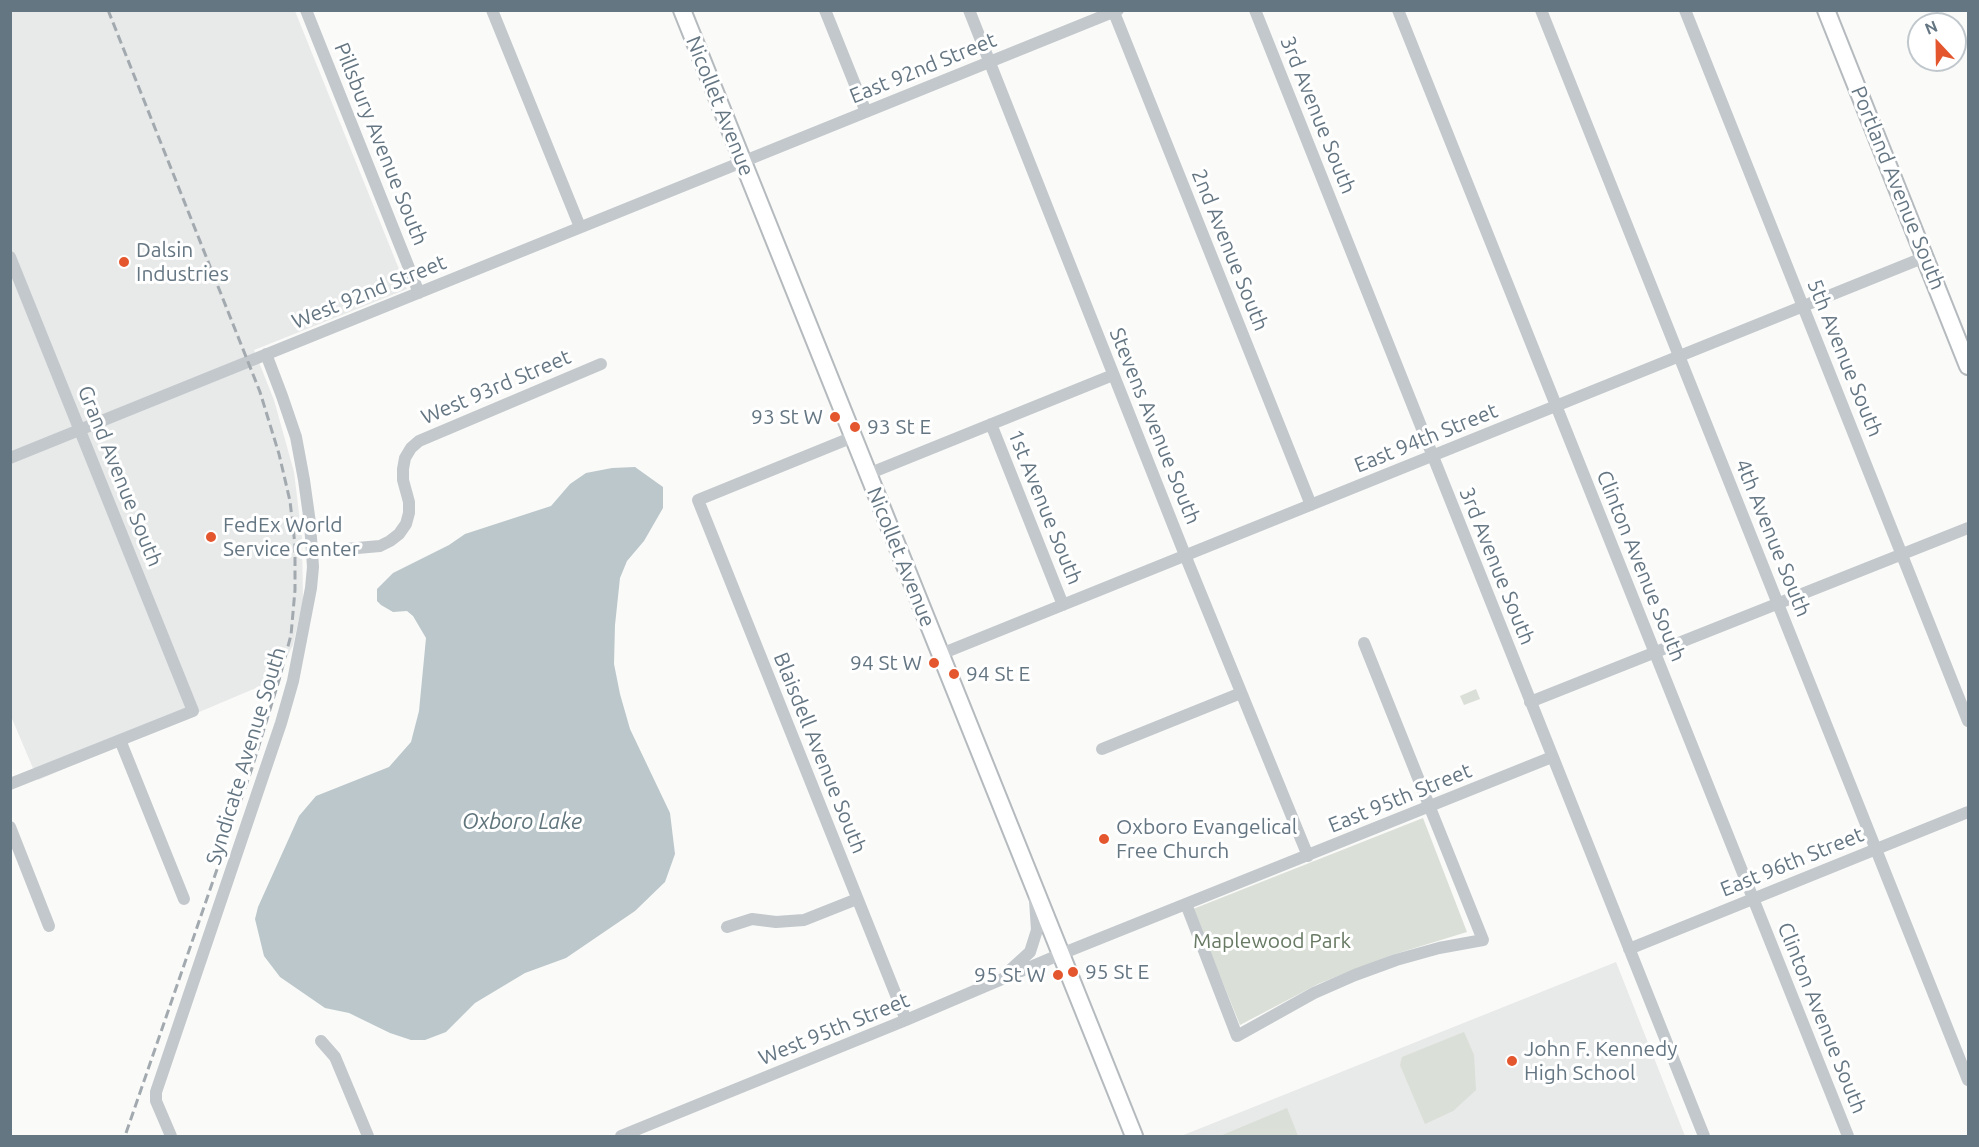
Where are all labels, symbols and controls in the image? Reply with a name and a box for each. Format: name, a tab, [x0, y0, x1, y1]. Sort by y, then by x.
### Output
north arrow	[1907, 12, 1967, 72]
text: N	[1922, 17, 1940, 38]
street label: East 92nd Street	[846, 27, 1000, 109]
street label: Nicollet Avenue	[681, 32, 759, 180]
street label: 3rd Avenue South	[1275, 32, 1361, 198]
street label: Pillsbury Avenue South	[329, 39, 433, 249]
street label: Portland Avenue South	[1846, 83, 1950, 293]
street label: 2nd Avenue South	[1186, 166, 1274, 334]
place label: Dalsin Industries	[136, 237, 229, 287]
street label: West 92nd Street	[288, 250, 450, 334]
marker: Dalsin Industries	[117, 255, 131, 269]
street label: 5th Avenue South	[1802, 275, 1888, 441]
street label: Stevens Avenue South	[1104, 324, 1206, 528]
street label: West 93rd Street	[417, 344, 575, 430]
street label: Grand Avenue South	[72, 382, 168, 570]
street label: East 94th Street	[1351, 398, 1501, 478]
place label: 93 St W	[751, 404, 823, 430]
marker: 93 St W	[828, 410, 842, 424]
place label: 93 St E	[867, 414, 931, 440]
marker: 93 St E	[848, 420, 862, 434]
street label: 1st Avenue South	[1002, 426, 1088, 588]
street label: 4th Avenue South	[1730, 455, 1816, 621]
street label: Clinton Avenue South	[1591, 467, 1691, 665]
street label: Nicollet Avenue	[862, 483, 940, 631]
street label: 3rd Avenue South	[1454, 483, 1540, 649]
place label: FedEx World Service Center	[223, 512, 360, 562]
marker: FedEx World Service Center	[204, 530, 218, 544]
street label: Syndicate Avenue South	[201, 644, 291, 868]
street label: Blaisdell Avenue South	[768, 649, 872, 857]
place label: 94 St W	[850, 650, 922, 676]
marker: 94 St W	[927, 656, 941, 670]
place label: 94 St E	[966, 661, 1030, 687]
marker: 94 St E	[947, 667, 961, 681]
street label: East 95th Street	[1325, 758, 1475, 838]
water label: Oxboro Lake	[462, 809, 582, 835]
place label: Oxboro Evangelical Free Church	[1116, 814, 1297, 864]
street label: East 96th Street	[1717, 822, 1867, 902]
marker: Oxboro Evangelical Free Church	[1097, 832, 1111, 846]
street label: Clinton Avenue South	[1772, 919, 1872, 1117]
park label: Maplewood Park	[1193, 928, 1351, 954]
place label: 95 St E	[1085, 959, 1149, 985]
place label: 95 St W	[974, 962, 1046, 988]
marker: 95 St E	[1066, 965, 1080, 979]
marker: 95 St W	[1051, 968, 1065, 982]
street label: West 95th Street	[755, 987, 913, 1071]
place label: John F. Kennedy High School	[1524, 1036, 1677, 1086]
marker: John F. Kennedy High School	[1505, 1054, 1519, 1068]

